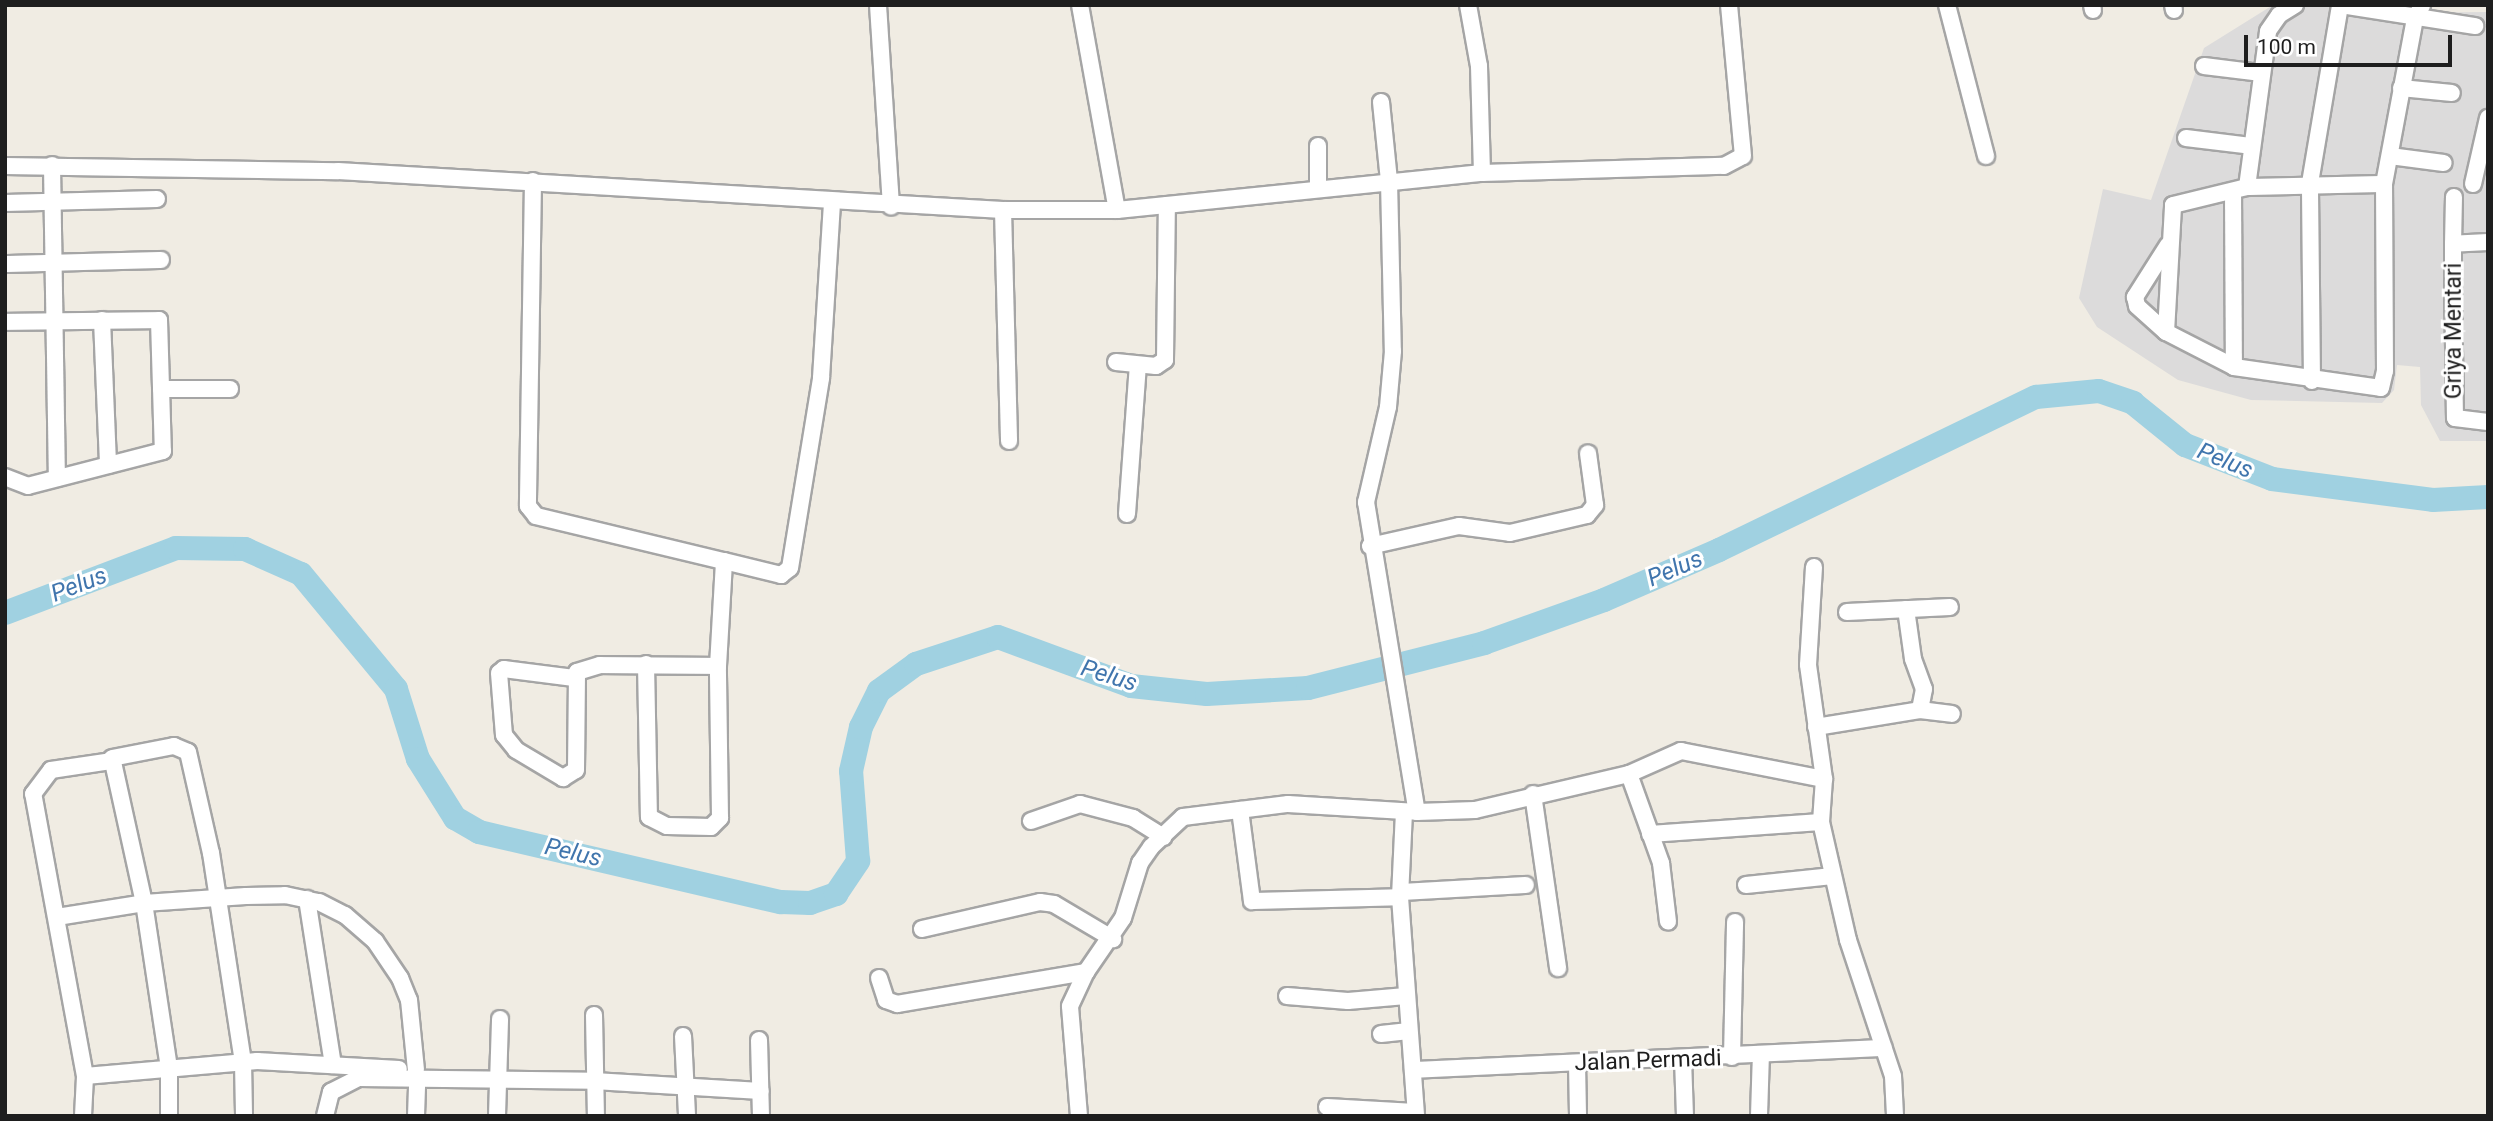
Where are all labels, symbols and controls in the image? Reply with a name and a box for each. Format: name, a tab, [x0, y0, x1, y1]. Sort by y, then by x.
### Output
scale bar	[2248, 21, 2456, 65]
text: 100 m	[2257, 35, 2316, 59]
street label: Griya Mentari	[2440, 263, 2468, 399]
water label: Pelus	[2193, 437, 2257, 485]
water label: Pelus	[1643, 545, 1707, 593]
water label: Pelus	[47, 561, 111, 609]
water label: Pelus	[1077, 654, 1141, 698]
water label: Pelus	[542, 833, 604, 873]
street label: Jalan Permadi	[1574, 1045, 1722, 1077]

